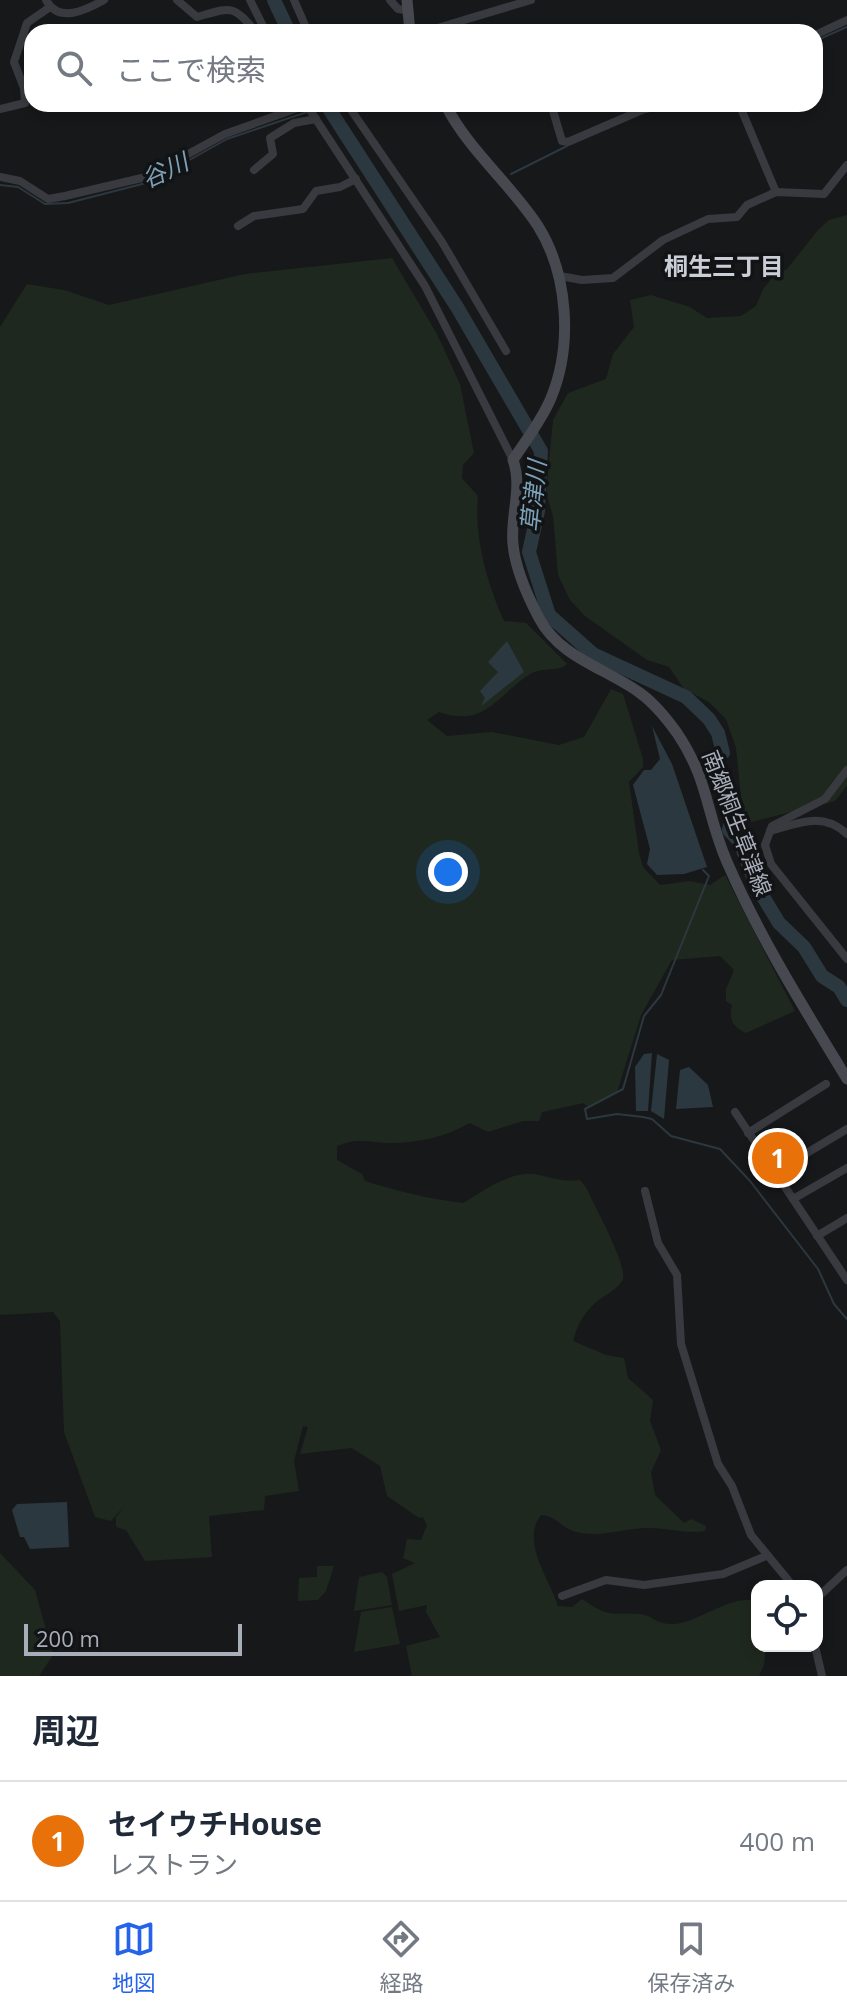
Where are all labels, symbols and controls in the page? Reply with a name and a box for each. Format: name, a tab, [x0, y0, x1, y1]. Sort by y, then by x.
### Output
search box	[24, 24, 823, 112]
icon: search	[52, 46, 96, 90]
text: ここで検索	[116, 49, 266, 90]
water label: 谷川	[136, 143, 196, 195]
district label: 桐生三丁目	[664, 249, 784, 282]
water label: 草津川	[512, 455, 553, 533]
street label: 南郷桐生草津線	[696, 745, 780, 900]
your location	[428, 852, 468, 892]
pin: 1	[752, 1128, 804, 1188]
map controls	[751, 1580, 823, 1652]
button: locate	[751, 1580, 823, 1652]
scale bar	[24, 1620, 242, 1656]
text: 200 m	[36, 1623, 100, 1653]
text: 周辺	[32, 1707, 100, 1753]
text: セイウチHouse	[108, 1803, 322, 1844]
text: 1	[51, 1823, 65, 1859]
text: 400 m	[740, 1823, 815, 1859]
text: レストラン	[108, 1846, 238, 1882]
tab: 地図	[112, 1917, 156, 1997]
tab: 経路	[379, 1917, 423, 1997]
tab: 保存済み	[647, 1917, 735, 1997]

